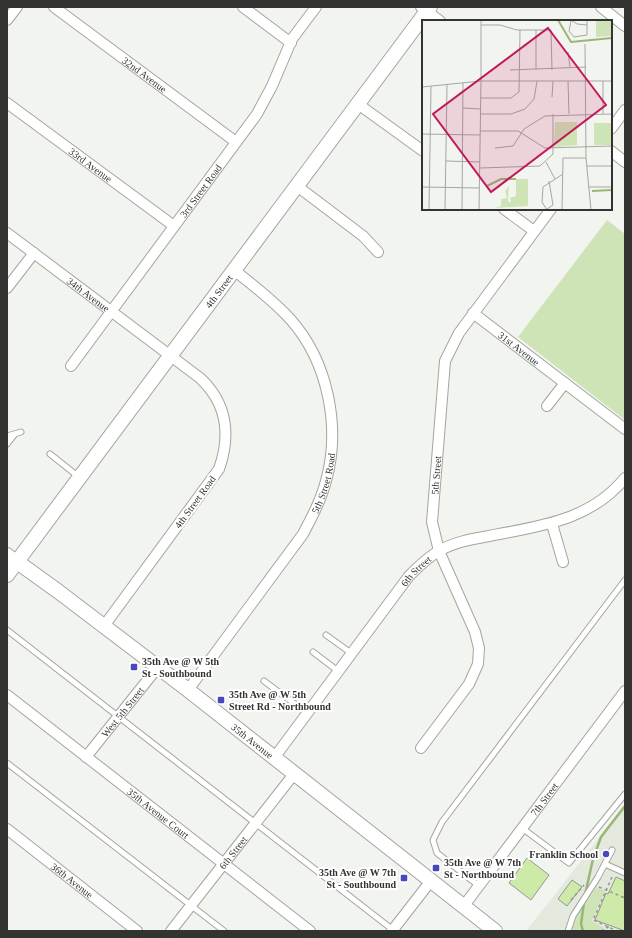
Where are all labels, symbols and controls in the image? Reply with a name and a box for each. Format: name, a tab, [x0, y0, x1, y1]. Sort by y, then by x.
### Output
inset map	[422, 20, 612, 210]
street label: 32nd Avenue	[120, 54, 169, 95]
street label: 33rd Avenue	[67, 145, 115, 184]
street label: 3rd Street Road	[177, 162, 224, 219]
street label: 4th Street	[202, 272, 235, 310]
street label: 34th Avenue	[65, 275, 112, 314]
street label: 31st Avenue	[496, 329, 542, 368]
street label: 5th Street Road	[309, 452, 337, 515]
street label: 5th Street	[429, 455, 443, 495]
street label: 4th Street Road	[172, 474, 218, 530]
street label: 6th Street	[398, 553, 433, 588]
place label: 35th Ave @ W 5th St - Southbound	[142, 656, 220, 679]
marker: 35th Ave @ W 5th St - Southbound	[129, 662, 139, 672]
street label: West 5th Street	[99, 684, 146, 739]
place label: 35th Ave @ W 5th Street Rd - Northbound	[229, 689, 331, 712]
marker: 35th Ave @ W 5th Street Rd - Northbound	[216, 695, 226, 705]
street label: 35th Avenue	[229, 721, 276, 761]
street label: 7th Street	[528, 780, 560, 818]
street label: 35th Avenue Court	[125, 785, 192, 841]
street label: 6th Street	[216, 834, 249, 871]
place label: Franklin School	[529, 849, 598, 860]
marker: Franklin School	[601, 849, 611, 859]
place label: 35th Ave @ W 7th St - Northbound	[444, 857, 522, 880]
street label: 36th Avenue	[49, 860, 96, 900]
marker: 35th Ave @ W 7th St - Northbound	[431, 863, 441, 873]
place label: 35th Ave @ W 7th St - Southbound	[319, 867, 396, 890]
marker: 35th Ave @ W 7th St - Southbound	[399, 873, 409, 883]

